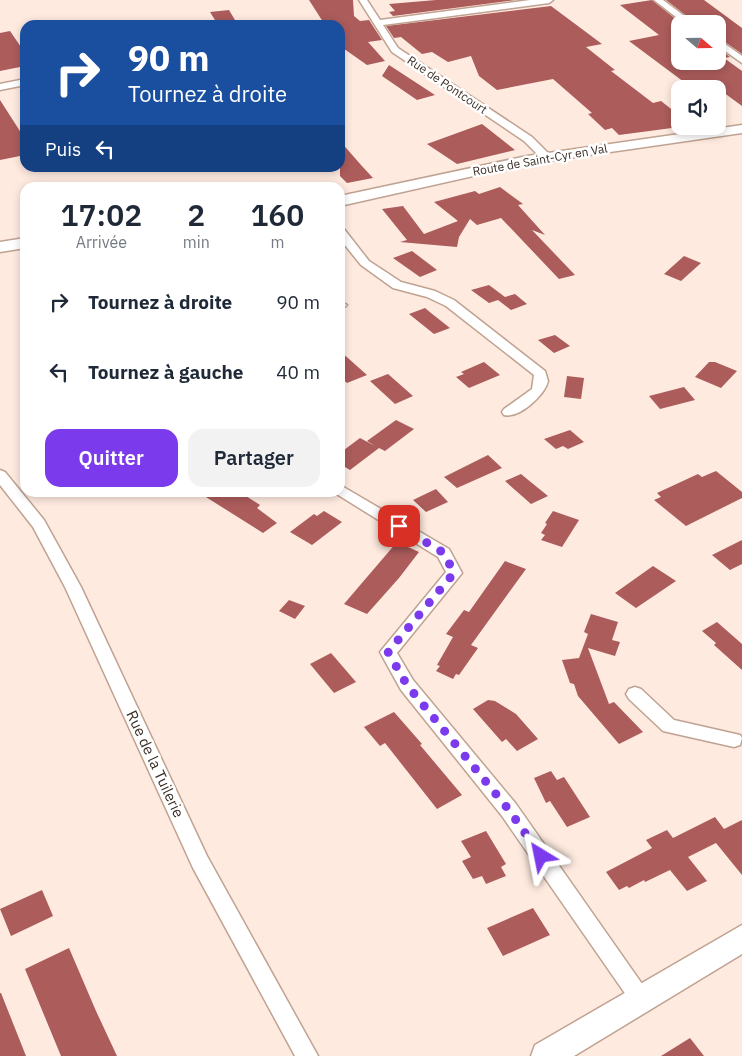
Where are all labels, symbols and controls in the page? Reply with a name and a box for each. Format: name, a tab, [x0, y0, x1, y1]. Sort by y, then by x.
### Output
north arrow	[671, 15, 726, 70]
map controls	[671, 15, 726, 135]
text: 90 m	[128, 35, 210, 81]
icon: right	[45, 40, 110, 105]
street label: Rue de Pontcourt	[404, 52, 490, 117]
text: Tournez à droite	[128, 79, 287, 108]
button: sound	[671, 80, 726, 135]
icon: left	[91, 135, 119, 163]
text: Puis	[45, 137, 81, 161]
street label: Route de Saint-Cyr en Val	[471, 140, 609, 179]
text: 17:02	[61, 195, 142, 234]
text: 2	[187, 195, 205, 234]
text: 160	[250, 195, 304, 234]
text: Arrivée	[76, 232, 127, 252]
text: min	[183, 232, 210, 252]
text: m	[270, 232, 284, 252]
icon: right	[45, 288, 73, 316]
text: Tournez à droite	[88, 290, 232, 314]
text: 90 m	[276, 290, 320, 314]
icon: left	[45, 358, 73, 386]
text: Tournez à gauche	[88, 360, 244, 384]
text: 40 m	[276, 360, 320, 384]
button: Quitter	[45, 429, 178, 487]
button: Partager	[188, 429, 320, 487]
pin	[378, 505, 420, 547]
icon: arrive	[385, 512, 413, 540]
street label: Rue de la Tuilerie	[122, 707, 189, 820]
position arrow	[514, 829, 566, 881]

